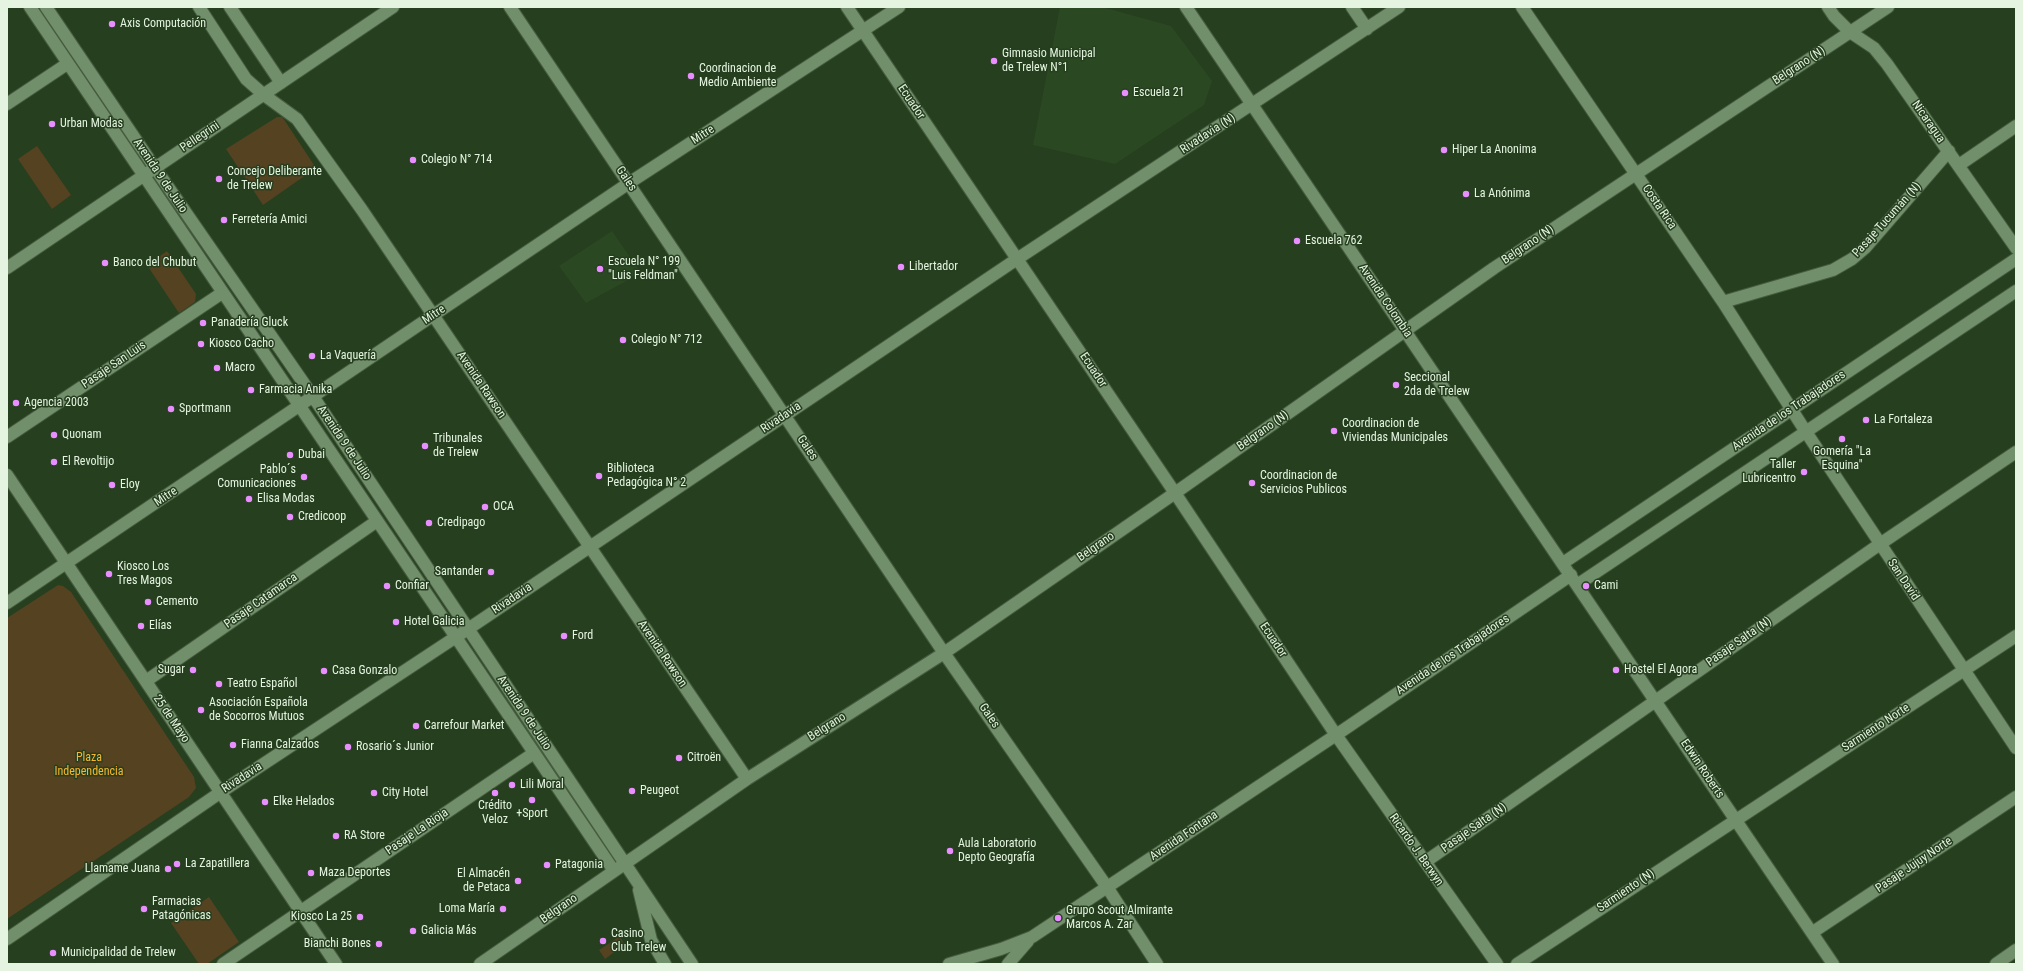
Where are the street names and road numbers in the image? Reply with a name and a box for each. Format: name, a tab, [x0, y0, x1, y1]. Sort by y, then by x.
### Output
street label: Belgrano (N)	[1770, 44, 1828, 88]
street label: Ecuador	[894, 82, 928, 122]
street label: Nicaragua	[1908, 98, 1948, 146]
street label: Rivadavia (N)	[1178, 111, 1238, 157]
street label: Pellegrini	[178, 119, 222, 155]
street label: Mitre	[689, 122, 717, 148]
street label: Avenida 9 de Julio	[130, 136, 190, 216]
street label: Gales	[613, 164, 639, 194]
street label: Pasaje Tucumán (N)	[1850, 180, 1924, 260]
street label: Costa Rica	[1639, 182, 1679, 232]
street label: Belgrano (N)	[1499, 222, 1557, 268]
street label: Avenida Colombia	[1355, 262, 1415, 340]
street label: Mitre	[420, 302, 448, 328]
street label: Pasaje San Luis	[79, 338, 149, 392]
street label: Avenida Rawson	[453, 349, 509, 421]
street label: Ecuador	[1076, 350, 1110, 390]
street label: Avenida de los Trabajadores	[1730, 368, 1848, 454]
street label: Rivadavia	[758, 399, 804, 437]
street label: Avenida 9 de Julio	[314, 403, 374, 483]
street label: Belgrano (N)	[1234, 408, 1292, 454]
street label: Gales	[794, 433, 820, 463]
street label: Mitre	[152, 484, 180, 510]
street label: Belgrano	[1075, 529, 1117, 565]
street label: San David	[1884, 557, 1922, 603]
street label: Pasaje Catamarca	[222, 570, 300, 632]
street label: Rivadavia	[489, 580, 535, 618]
street label: Avenida de los Trabajadores	[1394, 612, 1512, 698]
street label: Pasaje Salta (N)	[1704, 614, 1774, 670]
street label: Avenida Rawson	[634, 618, 690, 690]
street label: Ecuador	[1256, 620, 1290, 660]
street label: Avenida 9 de Julio	[494, 673, 554, 753]
street label: 25 de Mayo	[150, 692, 192, 746]
street label: Gales	[975, 701, 1003, 731]
street label: Sarmiento Norte	[1840, 701, 1912, 755]
street label: Belgrano	[805, 710, 849, 744]
street label: Edwin Roberts	[1677, 737, 1727, 801]
street label: Rivadavia	[219, 760, 265, 796]
street label: Pasaje Salta (N)	[1439, 800, 1509, 856]
street label: Pasaje La Rioja	[383, 806, 451, 858]
street label: Avenida Fontana	[1147, 808, 1221, 864]
street label: Ricardo J. Berwyn	[1386, 811, 1446, 889]
street label: Pasaje Jujuy Norte	[1873, 834, 1955, 896]
street label: Sarmiento (N)	[1595, 867, 1657, 915]
street label: Belgrano	[538, 891, 580, 927]

